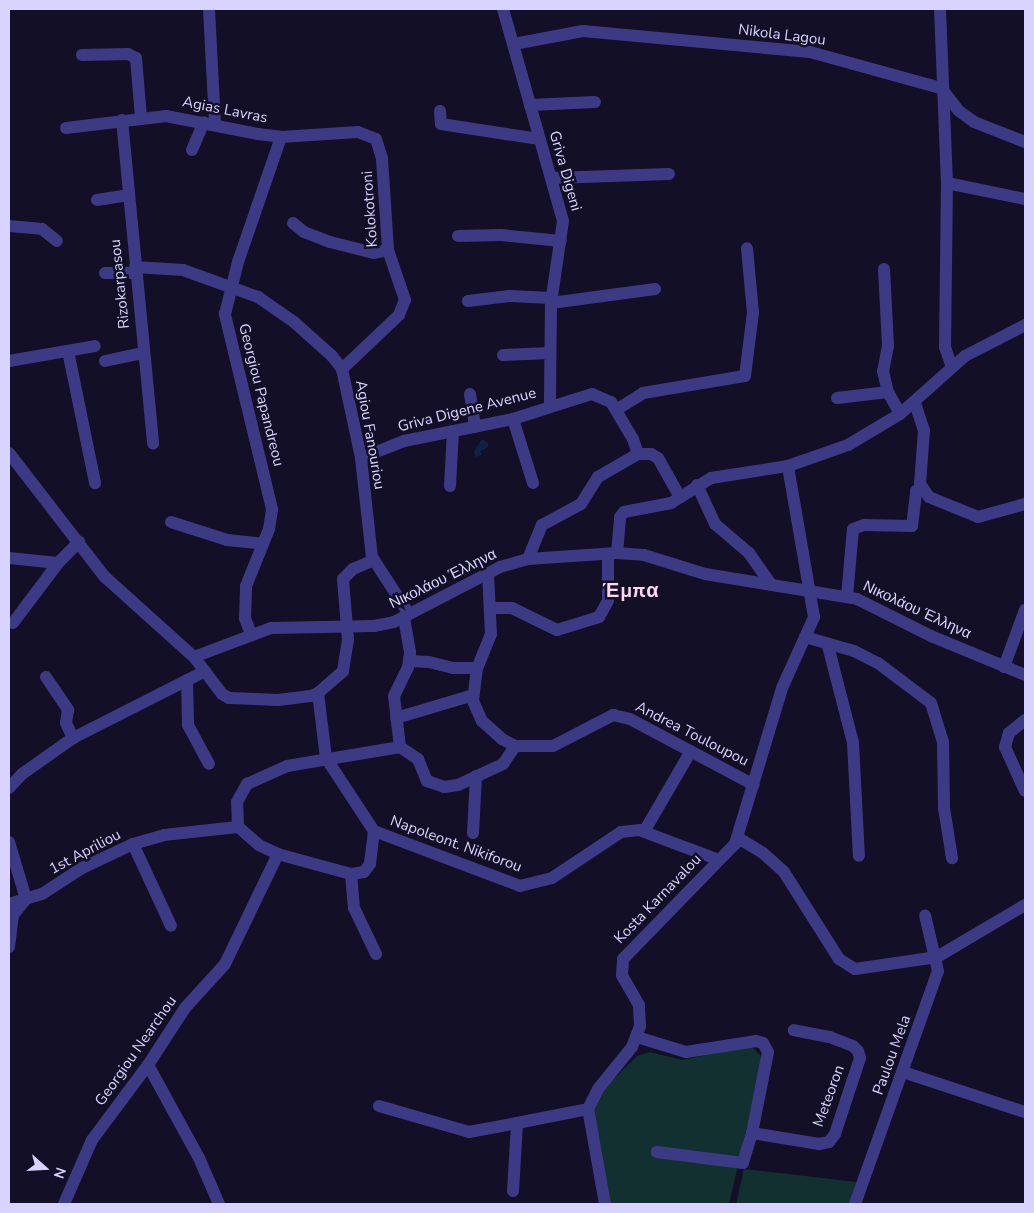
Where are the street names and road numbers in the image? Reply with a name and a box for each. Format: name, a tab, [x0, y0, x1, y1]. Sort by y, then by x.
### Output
street label: Nikola Lagou	[737, 21, 827, 49]
street label: Agias Lavras	[181, 93, 269, 127]
street label: Griva Digeni	[545, 129, 585, 213]
street label: Kolokotroni	[358, 170, 382, 248]
street label: Rizokarpasou	[106, 238, 134, 330]
street label: Georgiou Papandreou	[235, 322, 287, 468]
street label: Agiou Fanouriou	[352, 379, 388, 491]
street label: Griva Digene Avenue	[396, 384, 538, 436]
street label: Νικολάου Έλληνα	[386, 545, 500, 613]
street label: Νικολάου Έλληνα	[860, 577, 974, 643]
street label: Andrea Touloupou	[632, 698, 752, 770]
street label: Napoleont. Nikiforou	[388, 812, 524, 876]
street label: 1st Apriliou	[46, 826, 124, 878]
street label: Kosta Karnavalou	[611, 850, 705, 948]
street label: Georgiou Nearchou	[91, 993, 181, 1109]
street label: Paulou Mela	[869, 1013, 915, 1097]
street label: Meteoron	[810, 1063, 848, 1129]

